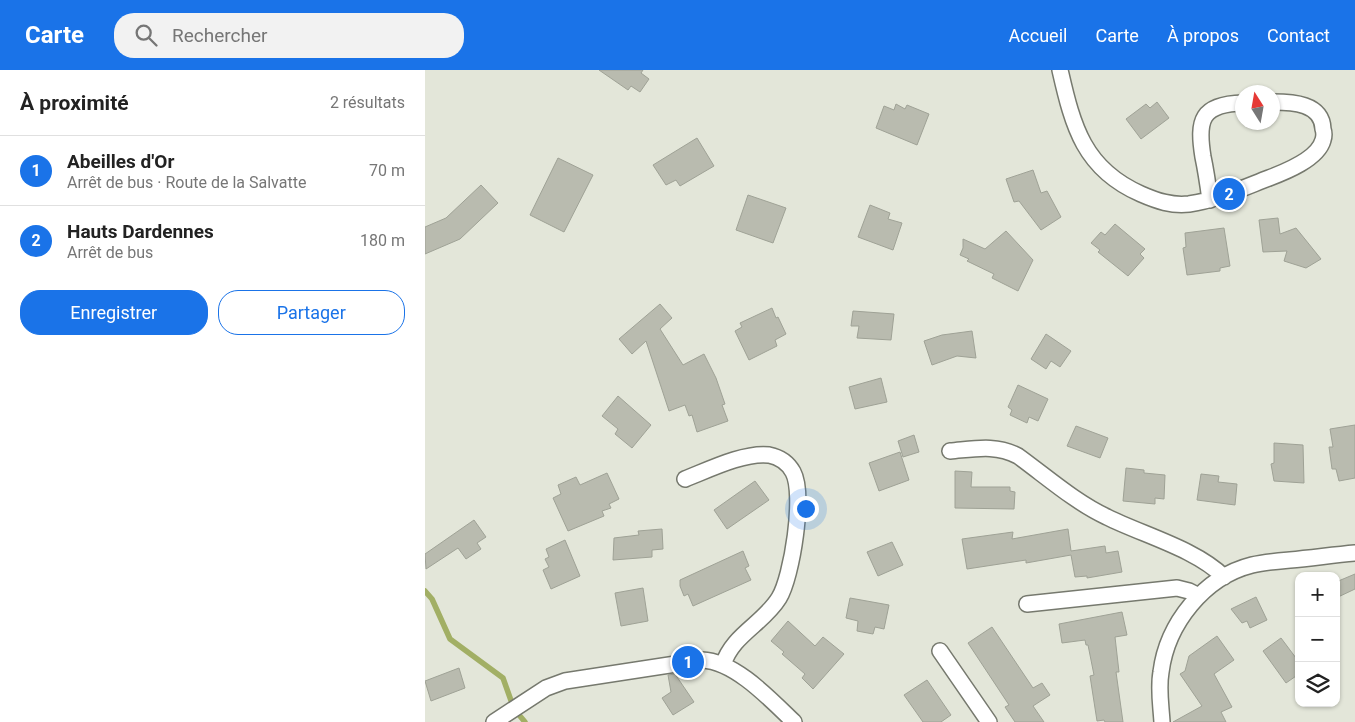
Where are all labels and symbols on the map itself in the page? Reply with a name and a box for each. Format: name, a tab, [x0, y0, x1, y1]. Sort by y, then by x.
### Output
north arrow	[1235, 85, 1280, 130]
pin: 2	[1213, 175, 1245, 213]
your location	[793, 496, 819, 522]
pin: 1	[672, 643, 704, 681]

